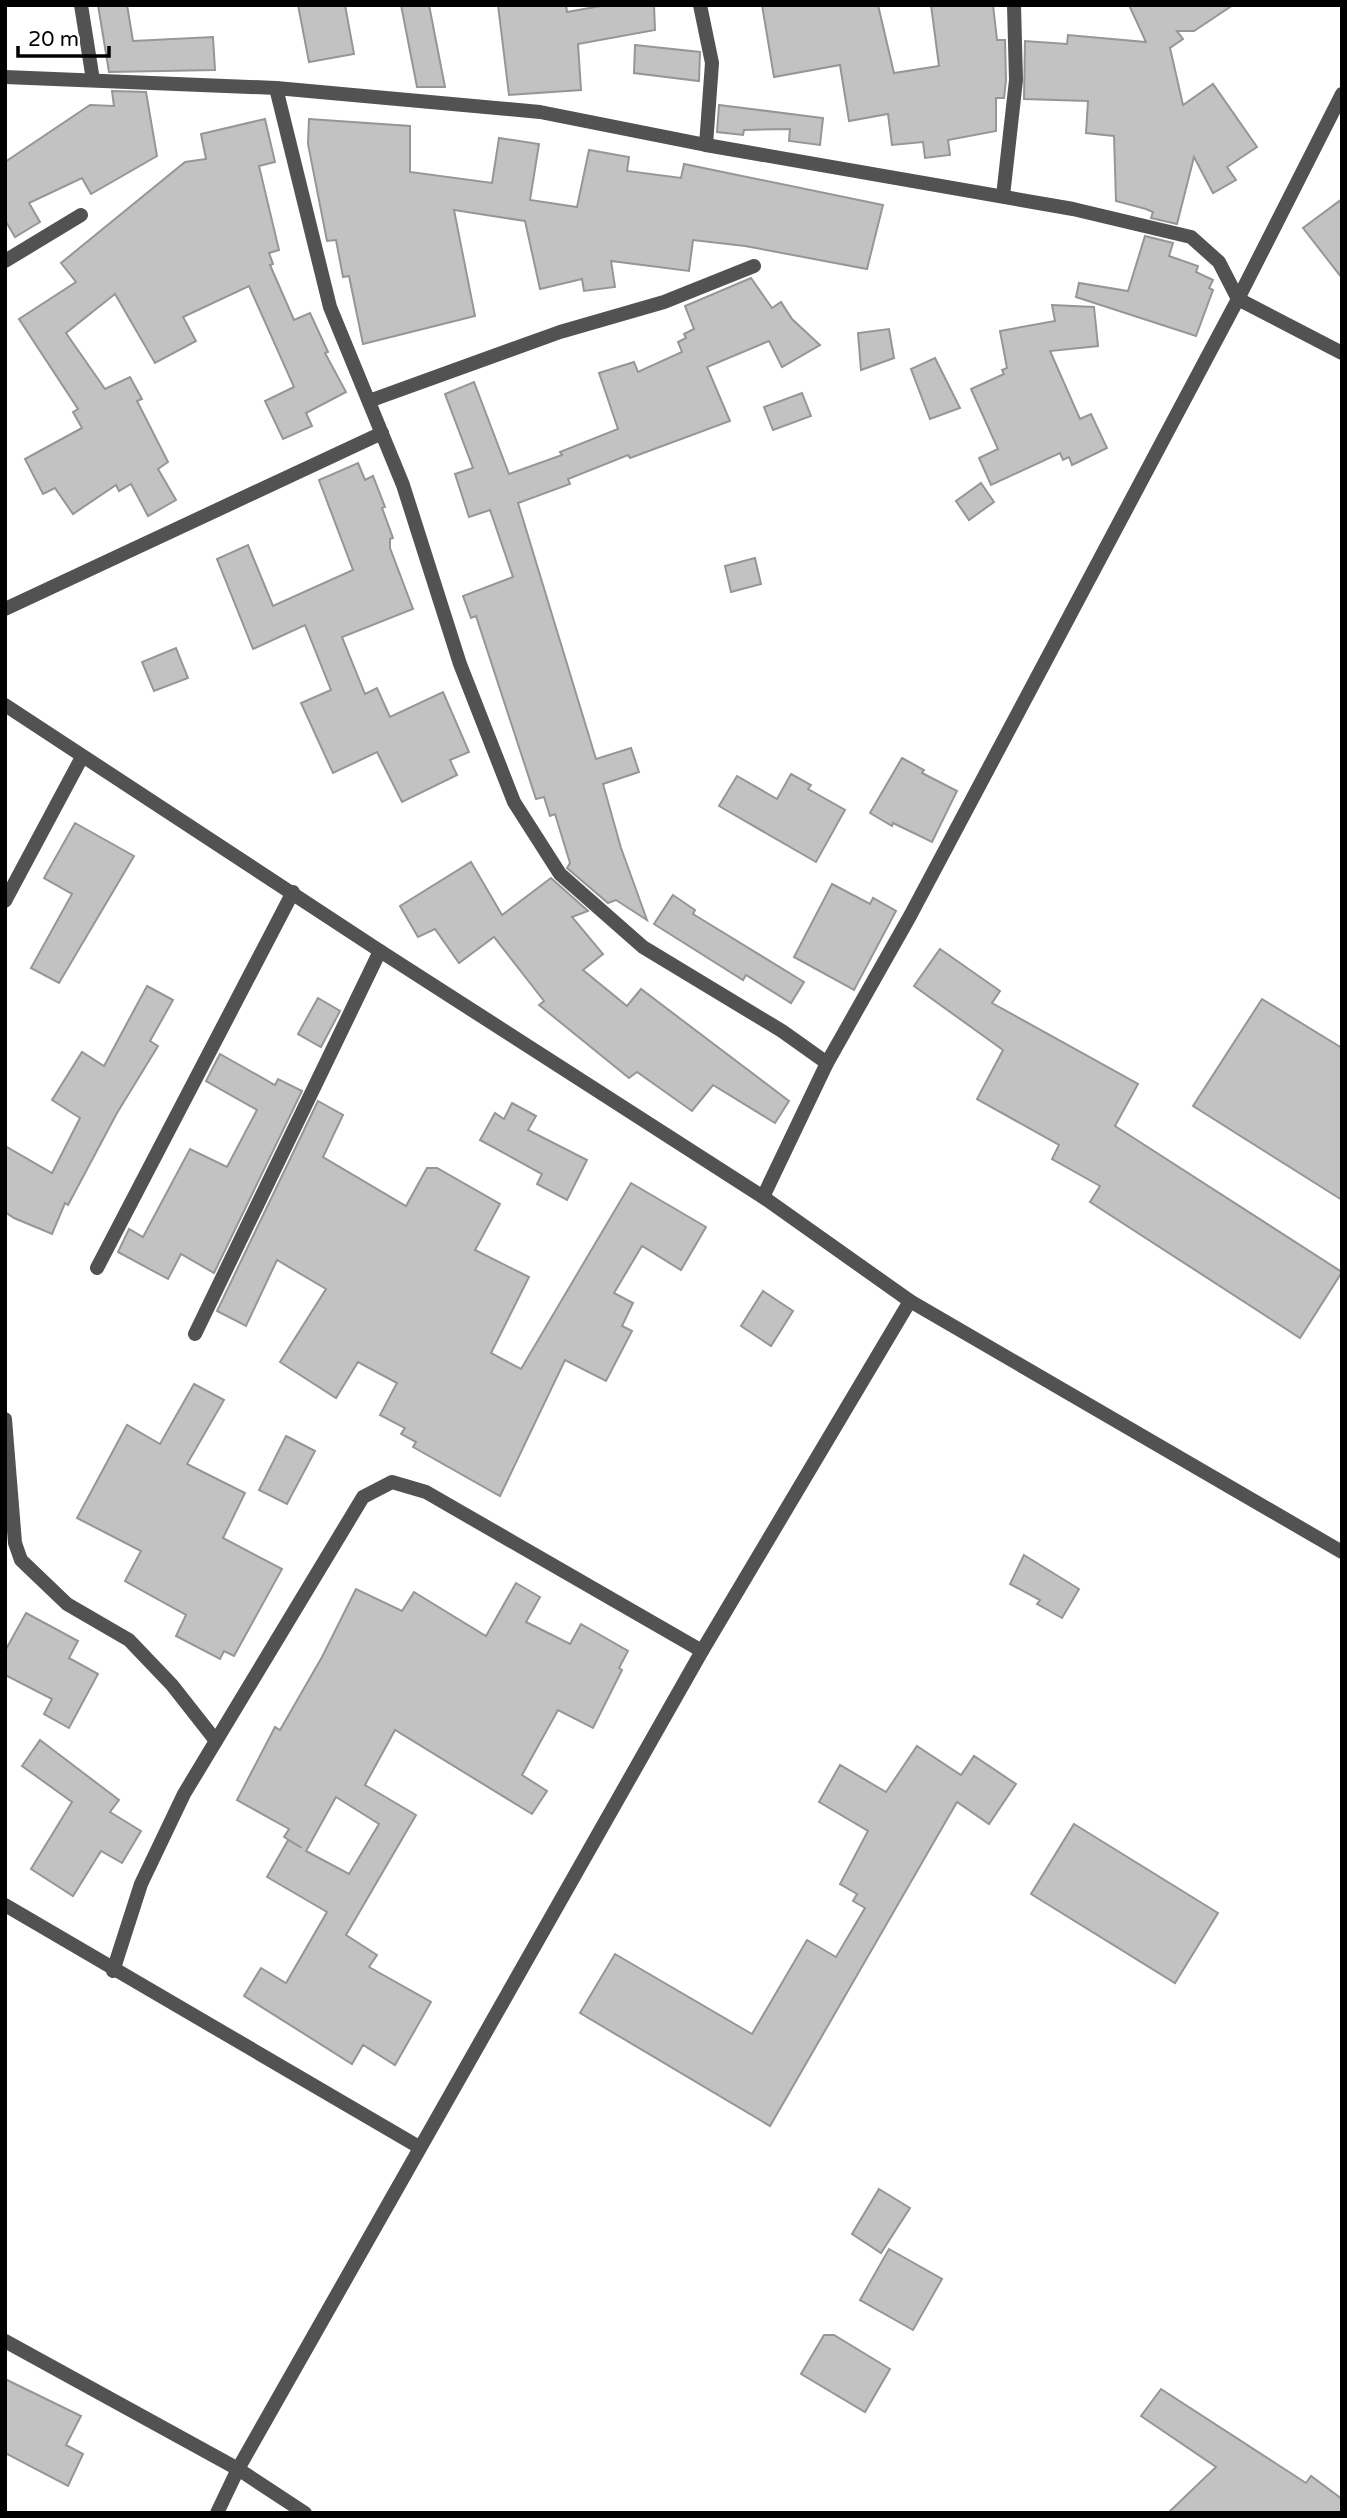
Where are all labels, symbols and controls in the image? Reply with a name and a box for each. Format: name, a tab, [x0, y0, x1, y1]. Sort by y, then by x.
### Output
scale bar	[18, 14, 108, 58]
text: 20 m	[28, 27, 79, 52]

